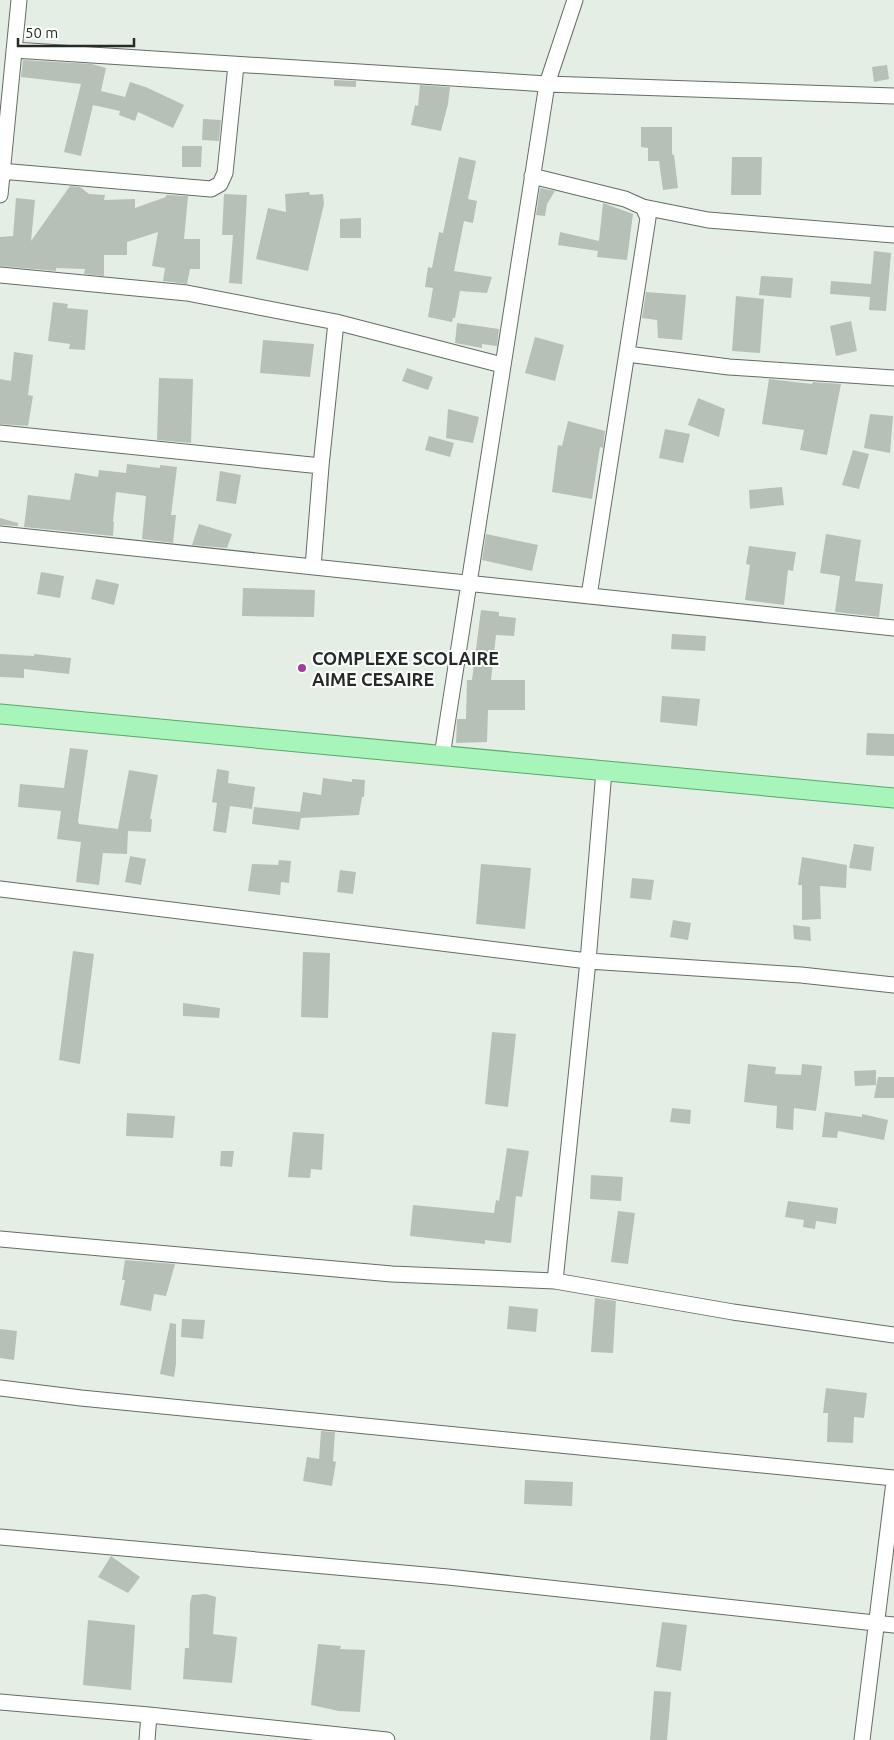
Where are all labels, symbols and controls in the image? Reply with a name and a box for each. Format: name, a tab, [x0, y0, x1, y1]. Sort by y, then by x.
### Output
scale bar	[18, 15, 134, 47]
text: 50 m	[25, 24, 58, 41]
place label: COMPLEXE SCOLAIRE AIME CESAIRE	[312, 648, 499, 689]
marker: COMPLEXE SCOLAIRE AIME CESAIRE	[296, 662, 308, 674]

